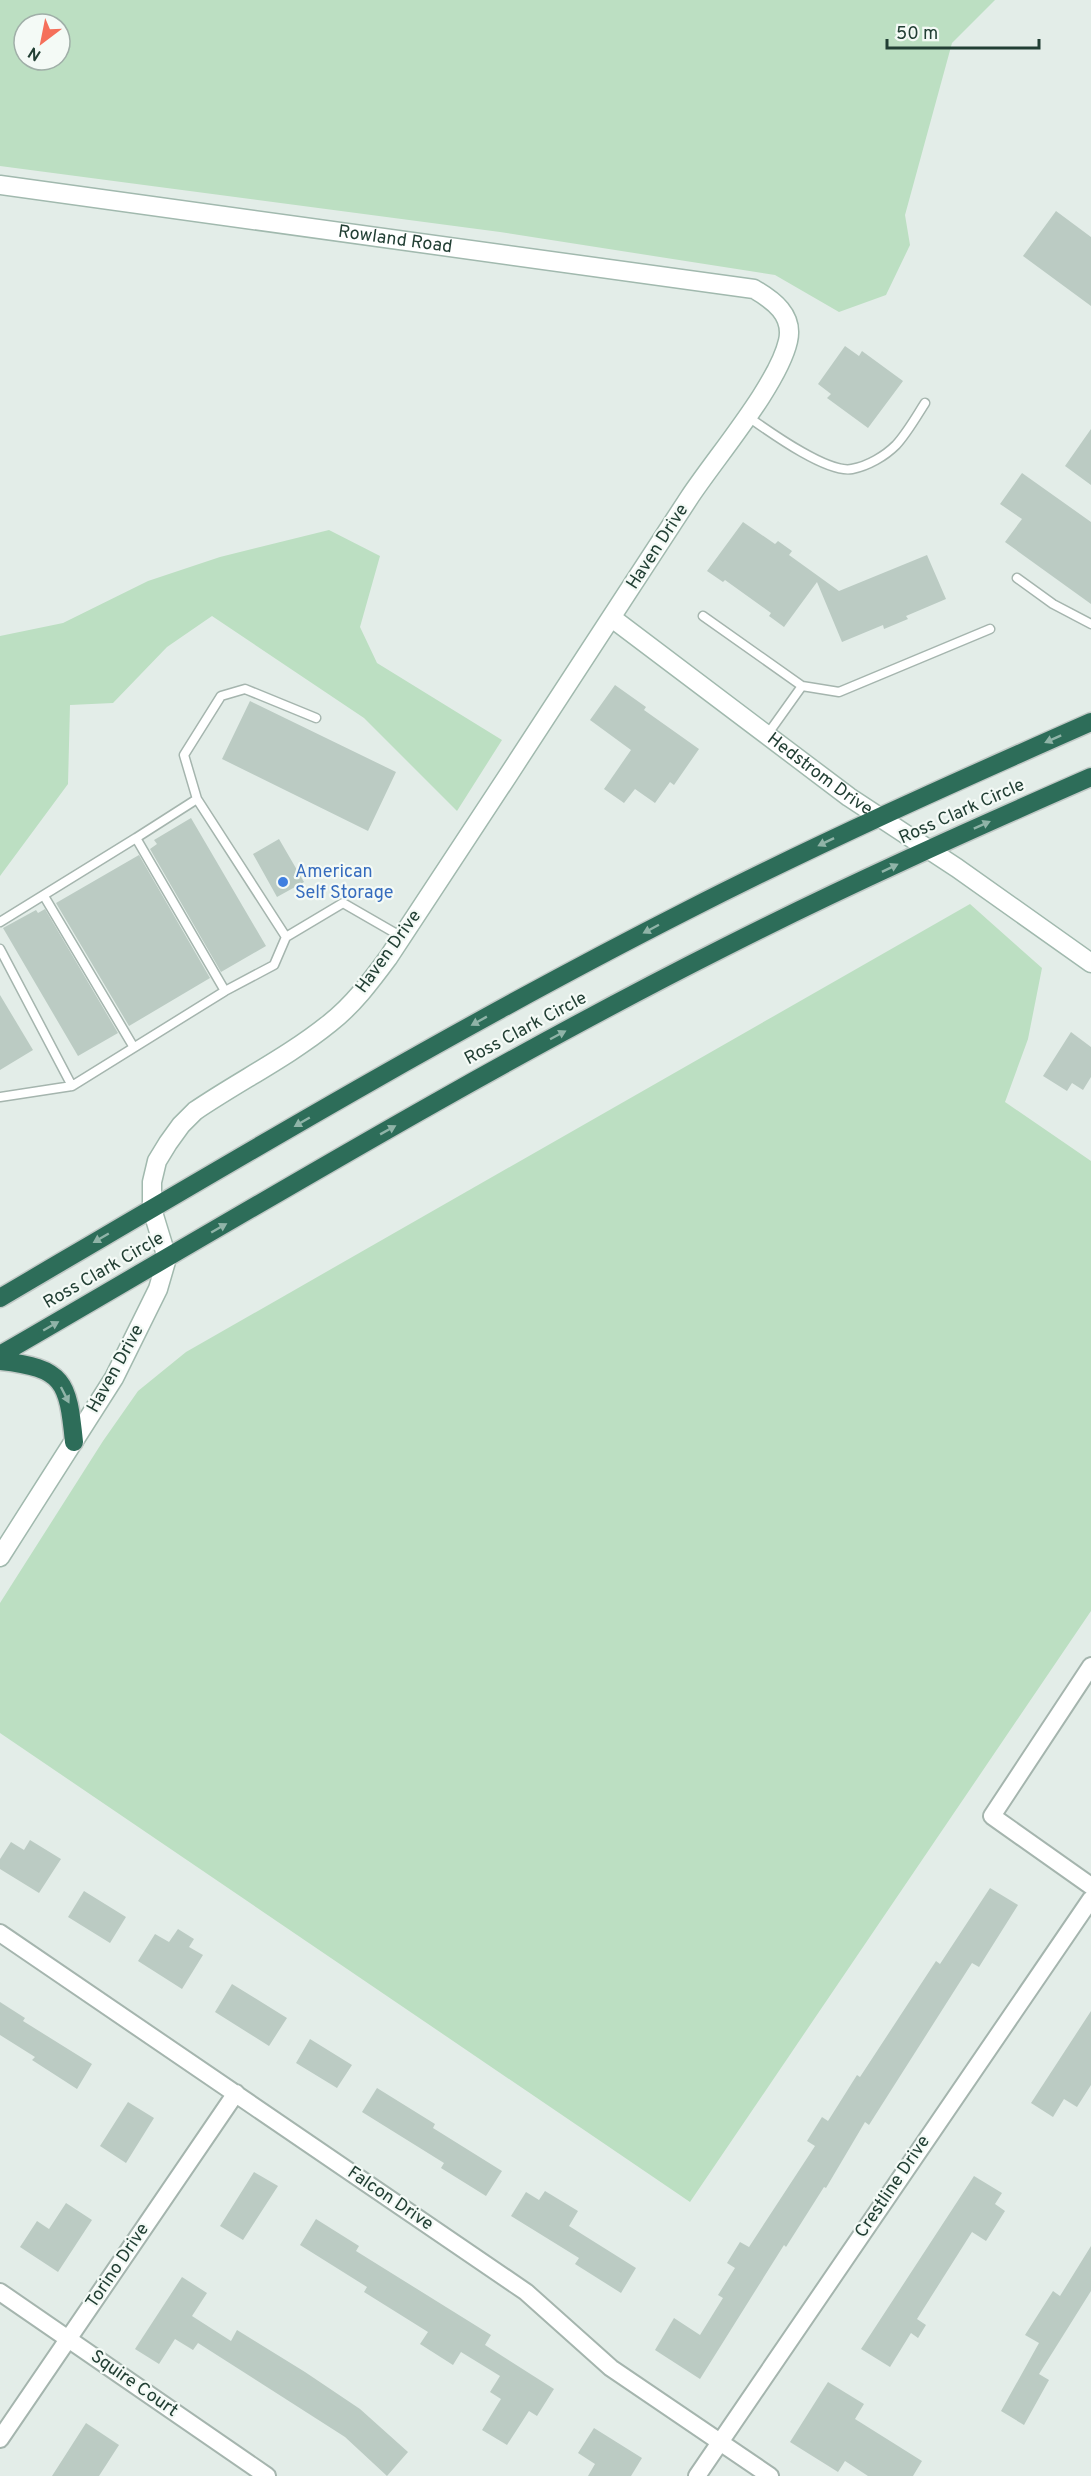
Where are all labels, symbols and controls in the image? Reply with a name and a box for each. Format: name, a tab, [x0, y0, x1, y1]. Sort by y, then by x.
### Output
north arrow	[12, 12, 72, 72]
scale bar	[887, 12, 1038, 50]
text: 50 m	[896, 23, 938, 46]
text: N	[25, 41, 45, 65]
street label: Rowland Road	[337, 220, 454, 259]
street label: Haven Drive	[622, 500, 694, 594]
street label: Hedstrom Drive	[762, 728, 877, 821]
one-way arrow	[1044, 734, 1061, 743]
street label: Ross Clark Circle	[895, 774, 1029, 850]
one-way arrow	[973, 821, 990, 830]
one-way arrow	[817, 837, 834, 847]
place label: American Self Storage	[295, 861, 393, 905]
one-way arrow	[881, 863, 898, 872]
marker: American Self Storage	[276, 875, 290, 889]
street label: Haven Drive	[351, 906, 427, 998]
one-way arrow	[642, 924, 659, 934]
street label: Ross Clark Circle	[461, 987, 591, 1071]
one-way arrow	[470, 1016, 487, 1026]
one-way arrow	[550, 1030, 567, 1040]
one-way arrow	[293, 1117, 310, 1127]
one-way arrow	[380, 1125, 397, 1135]
one-way arrow	[211, 1223, 228, 1233]
street label: Ross Clark Circle	[40, 1227, 168, 1315]
one-way arrow	[93, 1233, 109, 1244]
one-way arrow	[43, 1320, 59, 1331]
street label: Haven Drive	[82, 1321, 150, 1417]
one-way arrow	[61, 1386, 70, 1403]
street label: Crestline Drive	[850, 2131, 936, 2243]
street label: Falcon Drive	[343, 2162, 437, 2236]
street label: Torino Drive	[81, 2219, 155, 2313]
street label: Squire Court	[86, 2345, 182, 2423]

